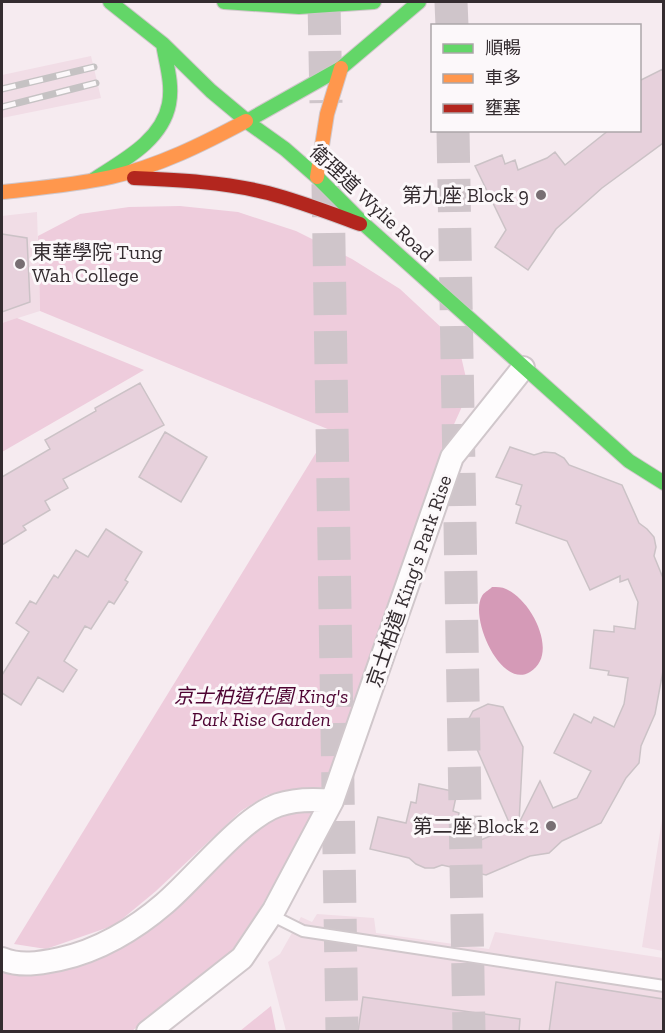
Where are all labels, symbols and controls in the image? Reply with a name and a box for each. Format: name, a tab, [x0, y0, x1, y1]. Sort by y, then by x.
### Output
legend	[431, 24, 641, 132]
text: 順暢	[485, 37, 521, 59]
text: 車多	[485, 67, 521, 89]
text: 壅塞	[485, 97, 521, 119]
street label: 衛理道 Wylie Road	[305, 140, 439, 266]
place label: 第九座 Block 9	[402, 183, 529, 207]
marker: 第九座 Block 9	[534, 188, 548, 202]
place label: 東華學院 Tung Wah College	[32, 240, 163, 287]
marker: 東華學院 Tung Wah College	[13, 257, 27, 271]
street label: 京士柏道 King's Park Rise	[361, 472, 457, 690]
park label: 京士柏道花園 King's Park Rise Garden	[174, 684, 348, 731]
place label: 第二座 Block 2	[412, 814, 539, 838]
marker: 第二座 Block 2	[544, 819, 558, 833]

